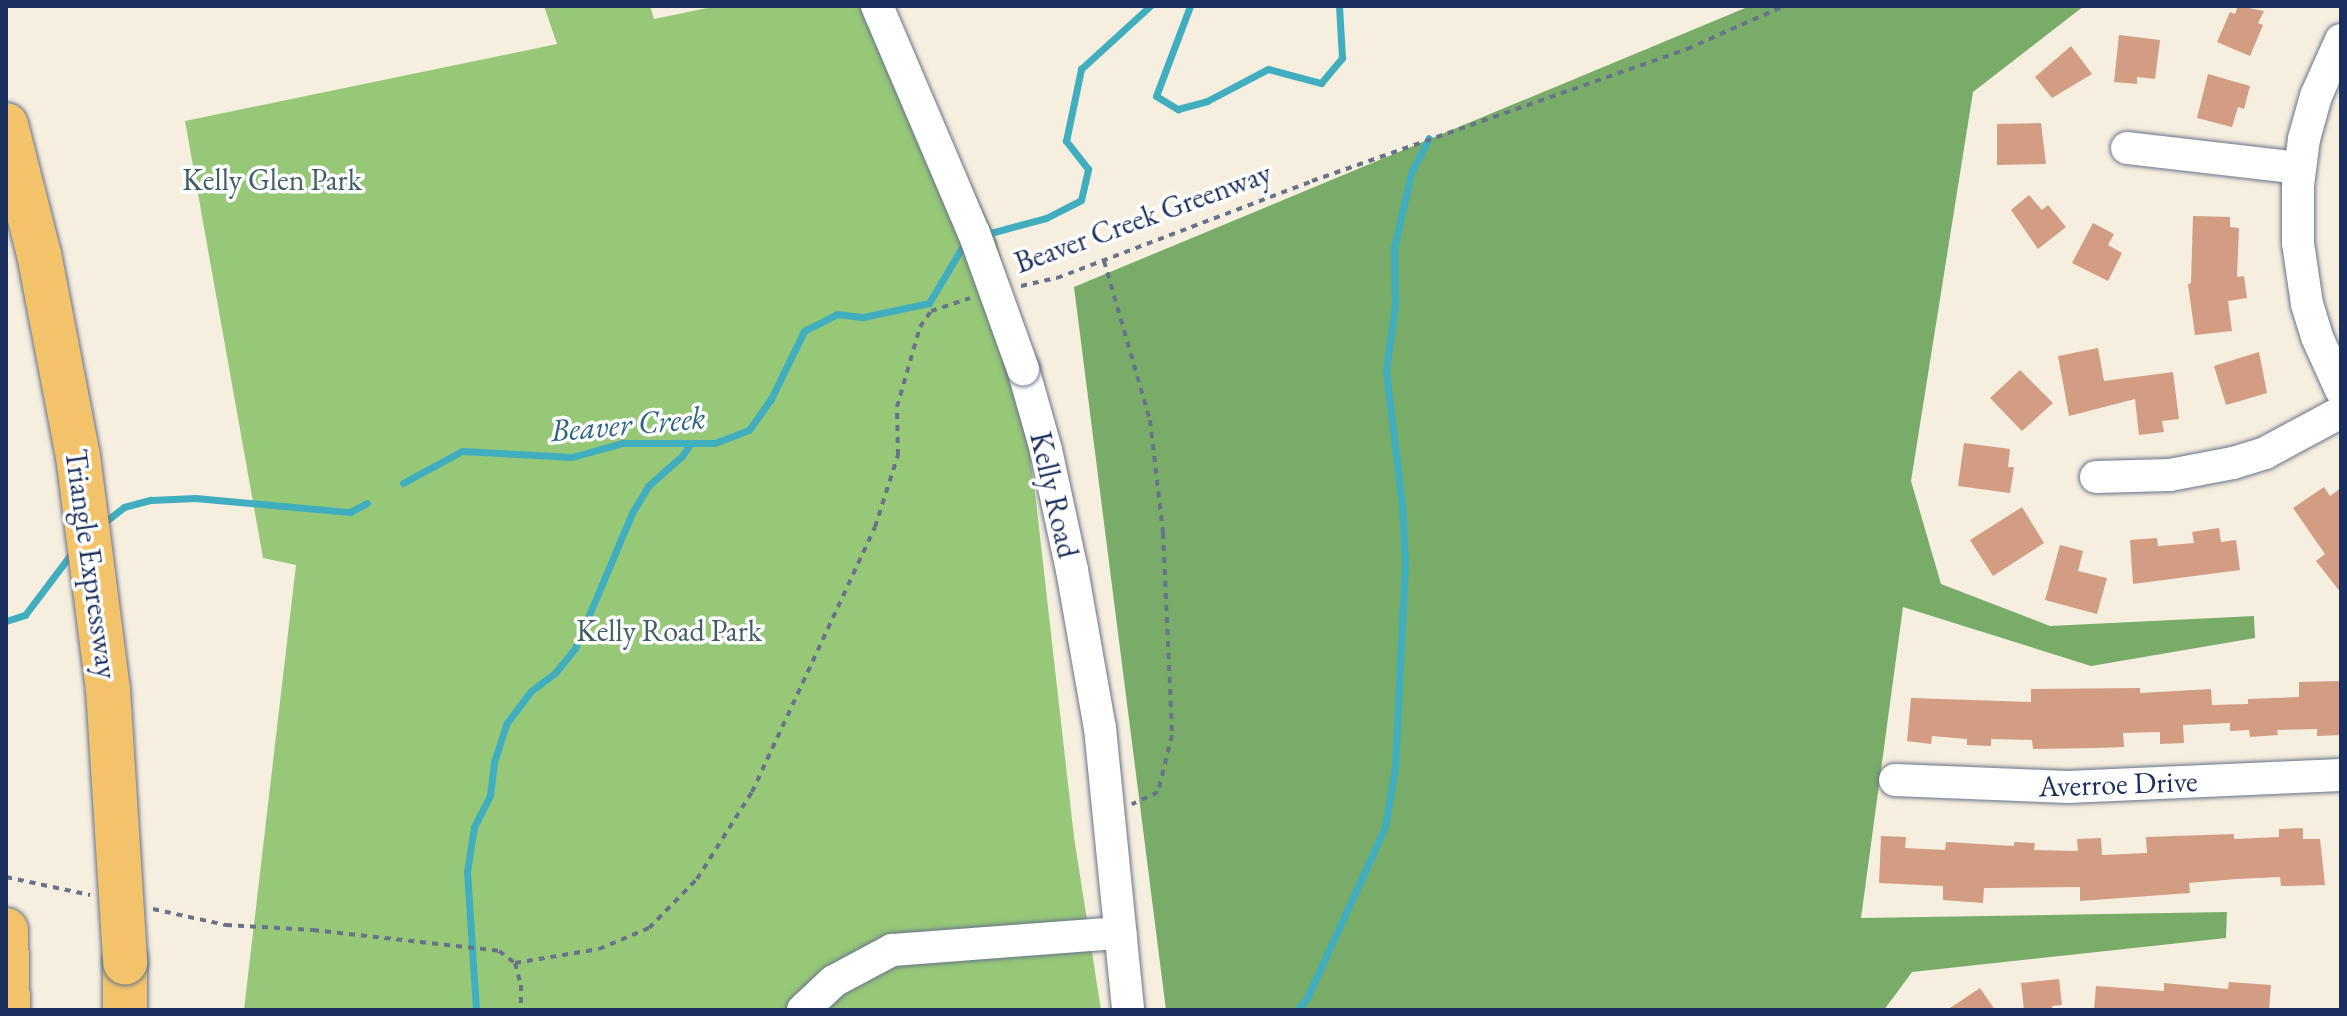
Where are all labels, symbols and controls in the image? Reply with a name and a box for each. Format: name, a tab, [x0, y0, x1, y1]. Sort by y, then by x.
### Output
street label: Beaver Creek Greenway	[1010, 155, 1276, 281]
park label: Kelly Glen Park	[182, 162, 362, 198]
water label: Beaver Creek	[549, 398, 707, 450]
street label: Kelly Road	[1022, 428, 1086, 562]
street label: Triangle Expressway	[57, 447, 125, 681]
park label: Kelly Road Park	[576, 613, 762, 649]
street label: Averroe Drive	[2038, 763, 2198, 805]

